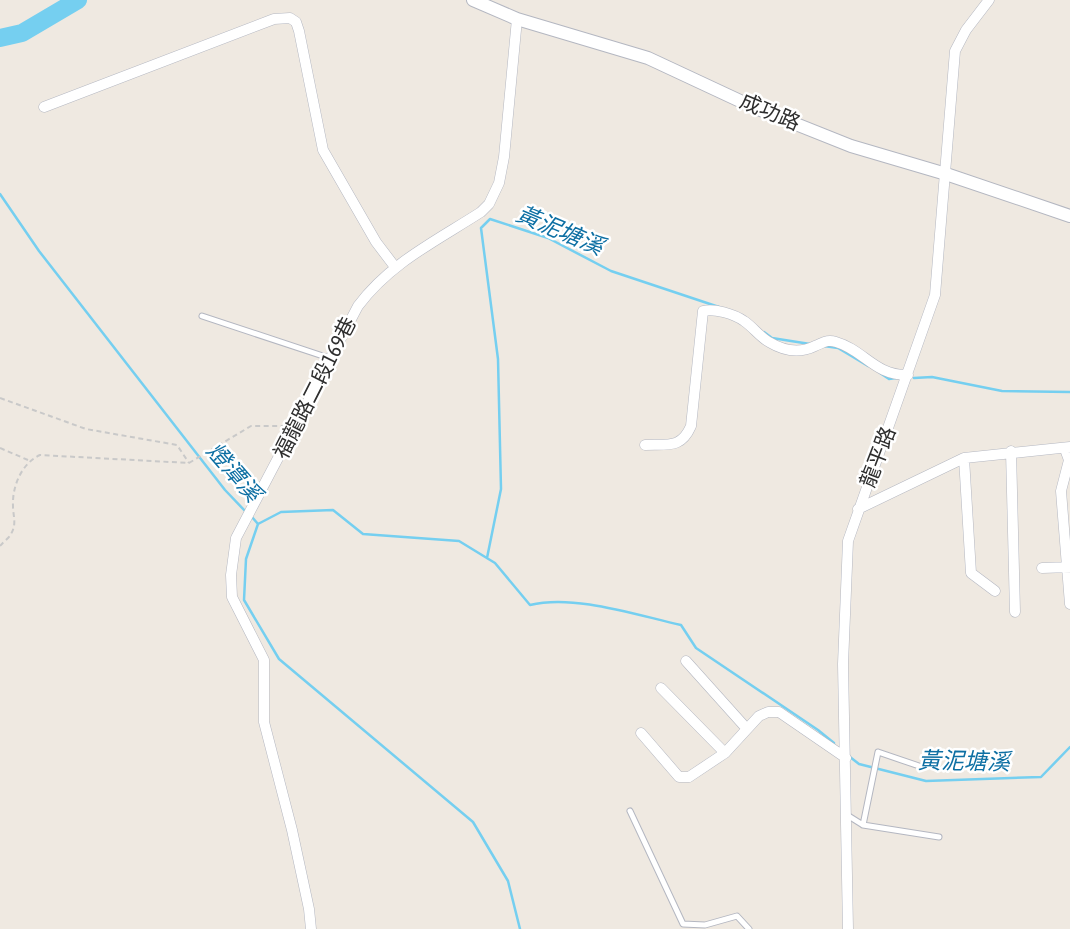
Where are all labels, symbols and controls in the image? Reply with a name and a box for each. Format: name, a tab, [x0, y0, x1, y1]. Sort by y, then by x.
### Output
street label: 成功路	[737, 88, 804, 134]
water label: 黃泥塘溪	[513, 200, 610, 261]
street label: 福龍路二段169巷	[268, 313, 360, 462]
street label: 龍平路	[855, 423, 900, 490]
water label: 燈潭溪	[202, 437, 268, 509]
water label: 黃泥塘溪	[918, 747, 1013, 775]

